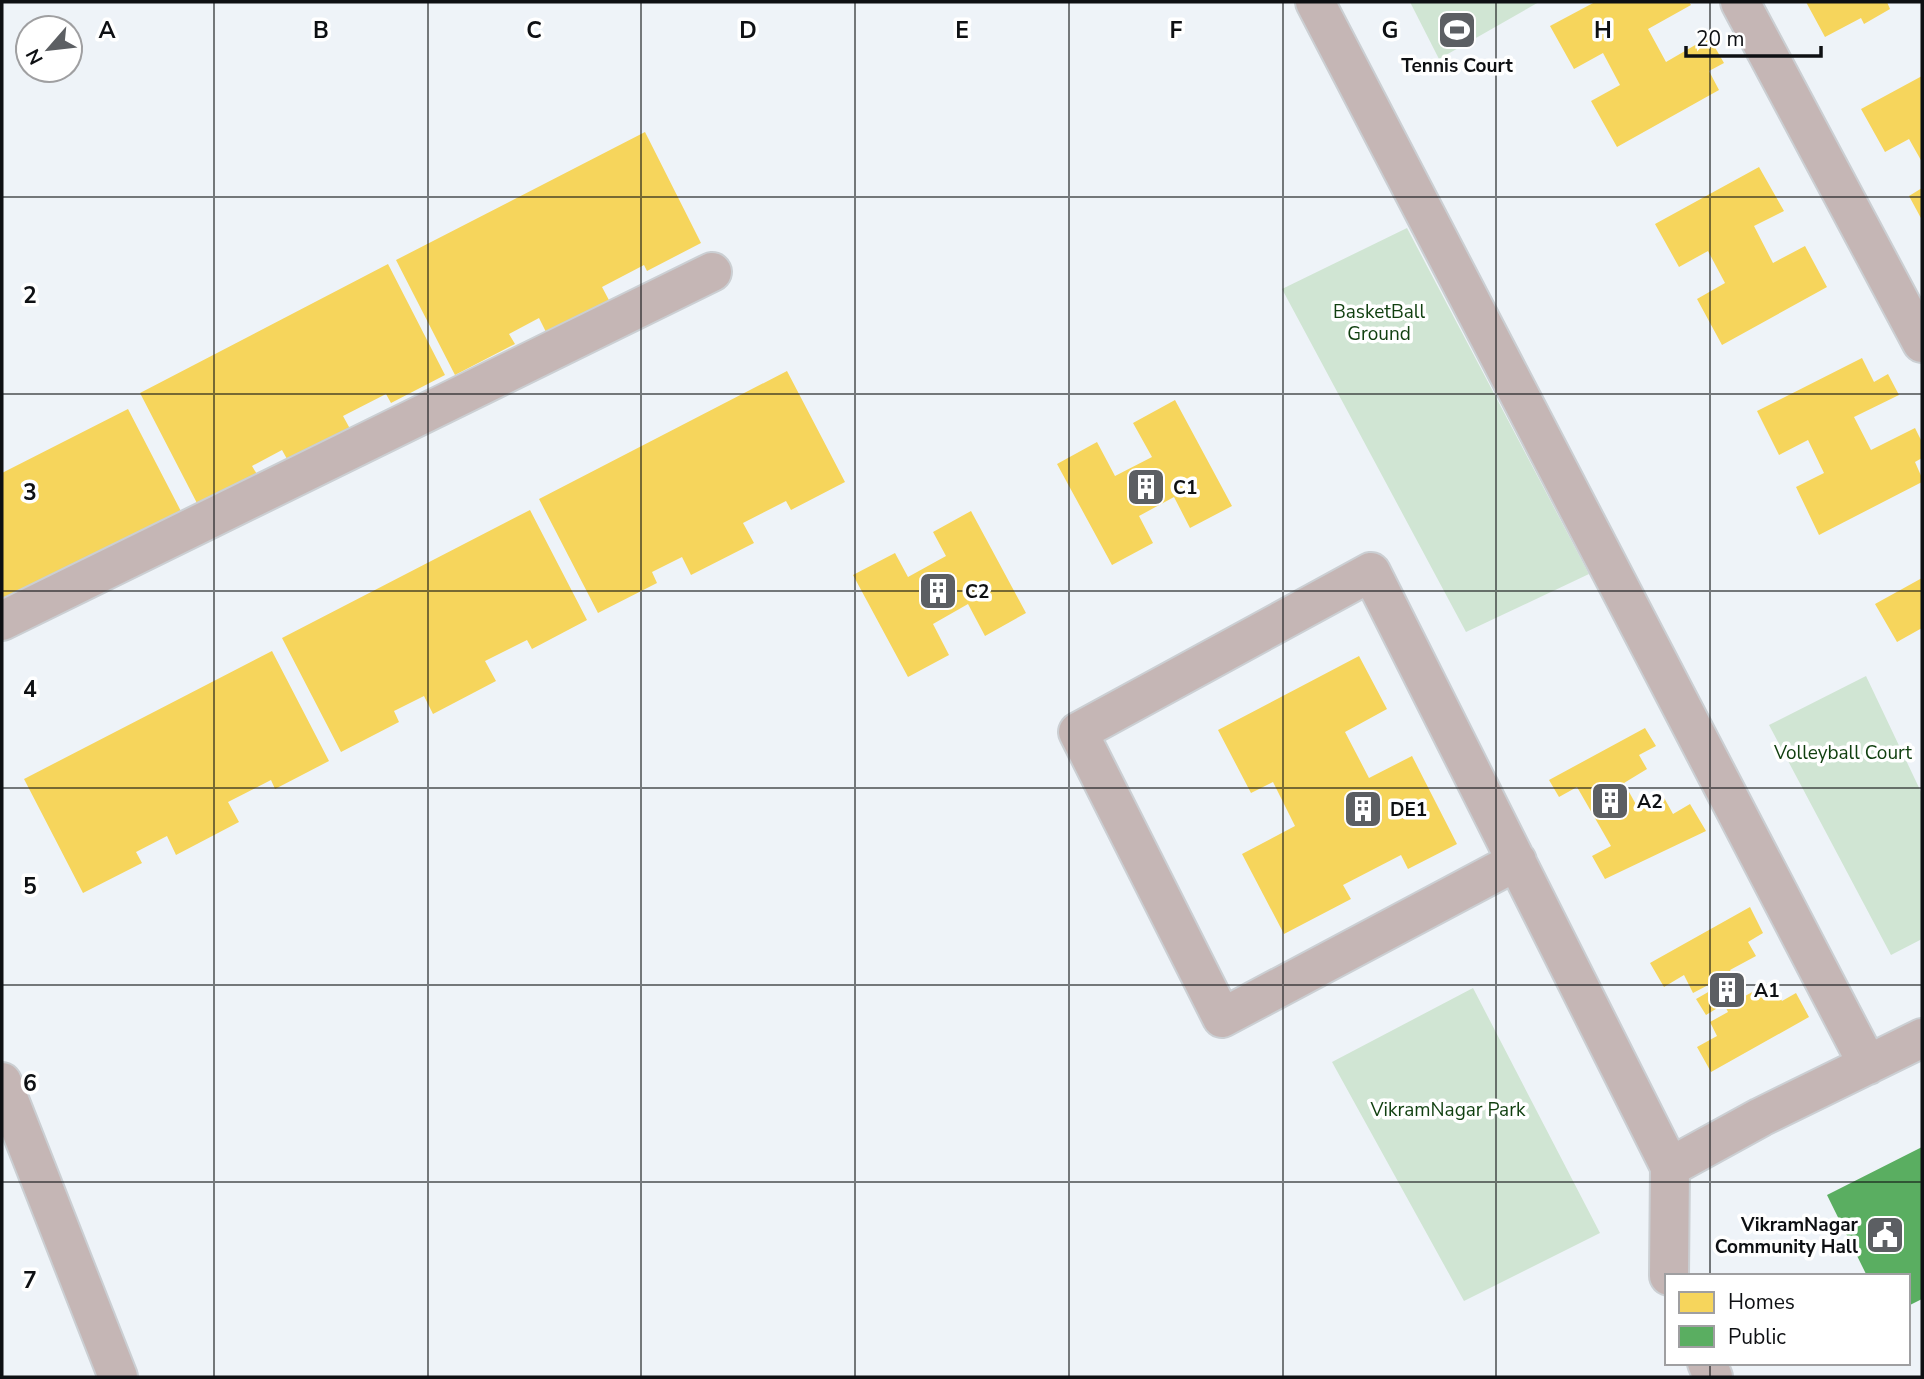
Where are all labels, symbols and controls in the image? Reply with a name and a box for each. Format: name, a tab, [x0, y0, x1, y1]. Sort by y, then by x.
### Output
sports icon: Tennis Court	[1436, 9, 1478, 51]
north arrow	[14, 14, 84, 84]
scale bar	[1686, 14, 1821, 58]
text: A	[98, 15, 116, 46]
text: B	[313, 15, 329, 46]
text: C	[526, 15, 542, 46]
text: D	[739, 15, 757, 46]
text: E	[955, 15, 969, 46]
text: F	[1170, 15, 1183, 46]
text: G	[1382, 15, 1398, 46]
text: H	[1594, 15, 1612, 46]
text: 20 m	[1696, 25, 1745, 53]
text: N	[20, 44, 50, 69]
place label: Tennis Court	[1401, 53, 1513, 79]
text: 2	[23, 280, 37, 311]
park label: BasketBall Ground	[1333, 299, 1425, 347]
building icon: C1	[1125, 466, 1167, 508]
place label: C1	[1173, 475, 1197, 501]
text: 3	[23, 477, 37, 508]
building icon: C2	[917, 570, 959, 612]
place label: C2	[965, 579, 989, 605]
text: 4	[23, 674, 37, 705]
park label: Volleyball Court	[1773, 740, 1912, 766]
building icon: A2	[1589, 780, 1631, 822]
building icon: DE1	[1342, 788, 1384, 830]
place label: A2	[1637, 789, 1663, 815]
place label: DE1	[1390, 797, 1427, 823]
text: 5	[23, 871, 37, 902]
building icon: A1	[1706, 969, 1748, 1011]
place label: A1	[1754, 978, 1780, 1004]
text: 6	[23, 1068, 37, 1099]
park label: VikramNagar Park	[1369, 1097, 1526, 1123]
place label: VikramNagar Community Hall	[1715, 1212, 1859, 1260]
public building icon: VikramNagar Community Hall	[1864, 1214, 1906, 1256]
text: 7	[23, 1265, 37, 1296]
legend	[1665, 1274, 1910, 1365]
text: Homes	[1728, 1288, 1795, 1316]
text: Public	[1728, 1323, 1786, 1351]

